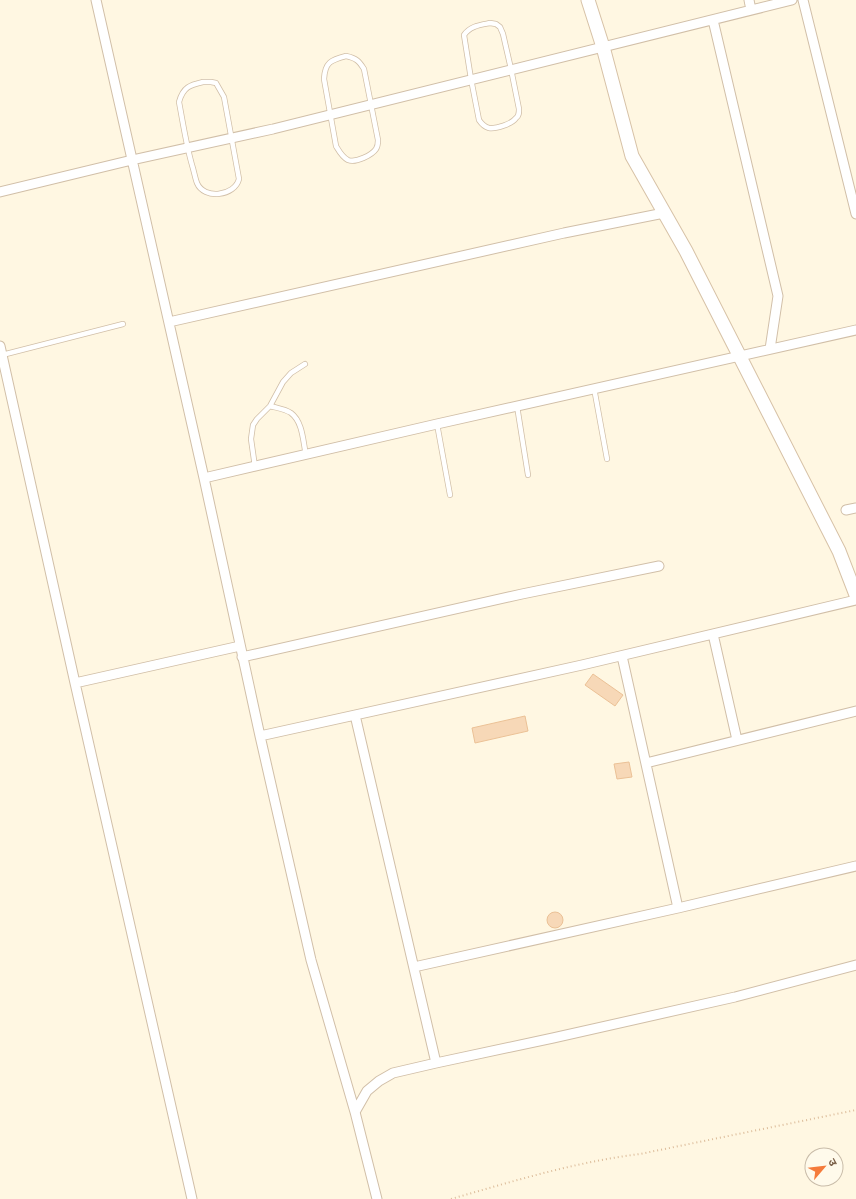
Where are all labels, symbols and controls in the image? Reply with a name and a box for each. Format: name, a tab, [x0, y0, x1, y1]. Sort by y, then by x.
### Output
north arrow	[804, 1147, 844, 1187]
text: उ	[825, 1156, 841, 1169]

